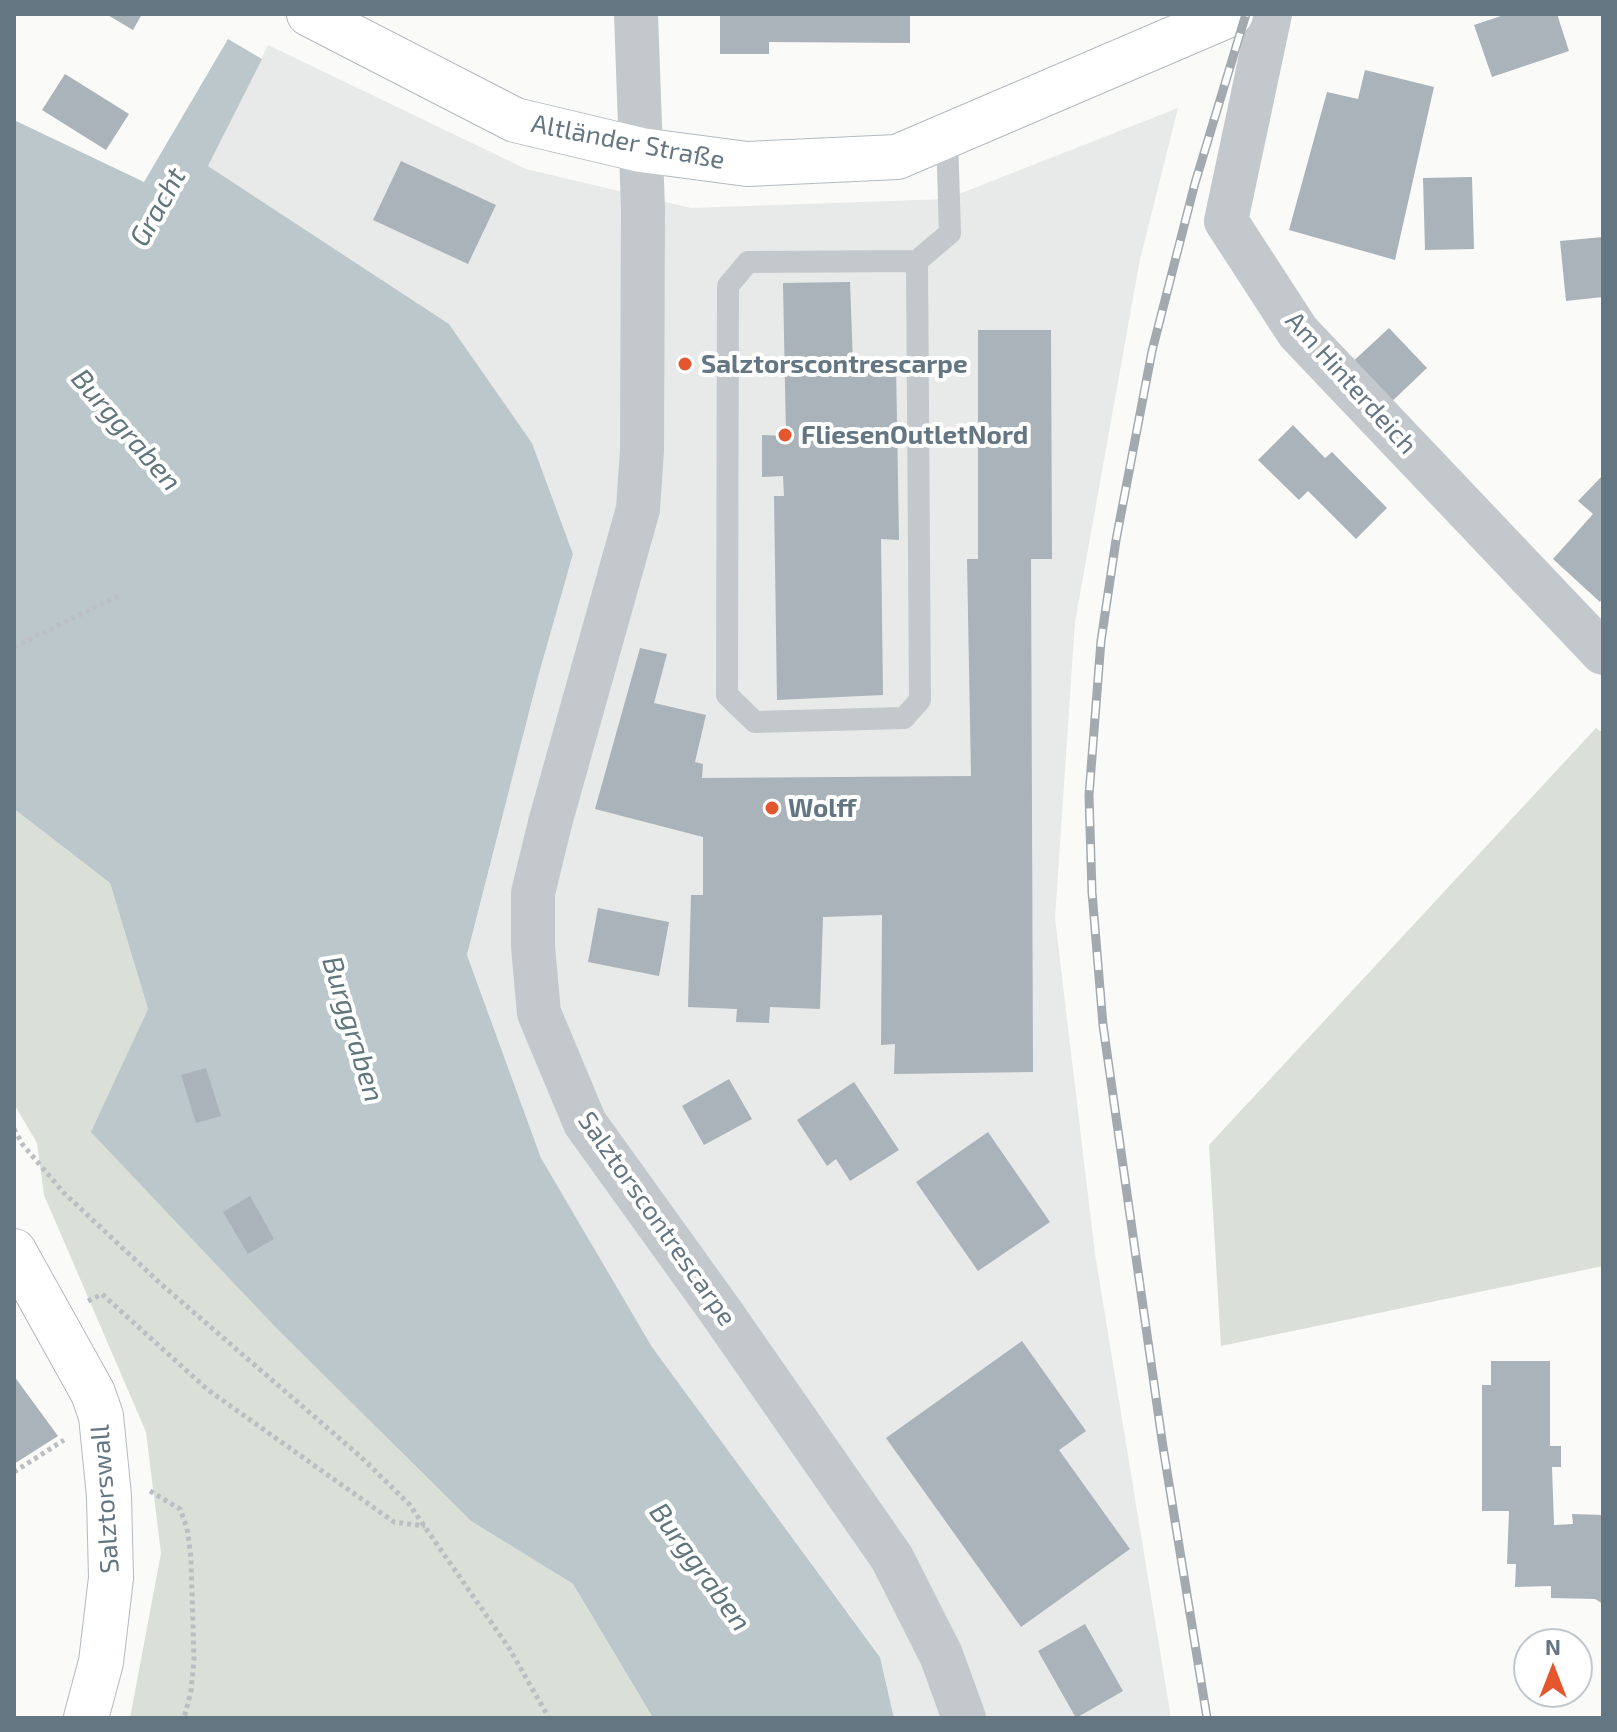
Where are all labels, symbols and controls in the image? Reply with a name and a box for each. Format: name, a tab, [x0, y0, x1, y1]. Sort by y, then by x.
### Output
street label: Altländer Straße	[529, 108, 727, 176]
water label: Gracht	[123, 162, 193, 252]
street label: Am Hinterdeich	[1279, 305, 1423, 461]
place label: Salztorscontrescarpe	[701, 348, 968, 380]
marker: Salztorscontrescarpe	[676, 355, 694, 373]
water label: Burggraben	[64, 362, 188, 498]
place label: FliesenOutletNord	[801, 419, 1028, 451]
marker: FliesenOutletNord	[776, 426, 794, 444]
place label: Wolff	[788, 792, 856, 824]
marker: Wolff	[763, 799, 781, 817]
water label: Burggraben	[315, 952, 391, 1106]
street label: Salztorscontrescarpe	[571, 1106, 743, 1332]
street label: Salztorswall	[84, 1423, 126, 1575]
water label: Burggraben	[642, 1496, 758, 1638]
north arrow	[1513, 1628, 1593, 1708]
text: N	[1545, 1633, 1561, 1659]

